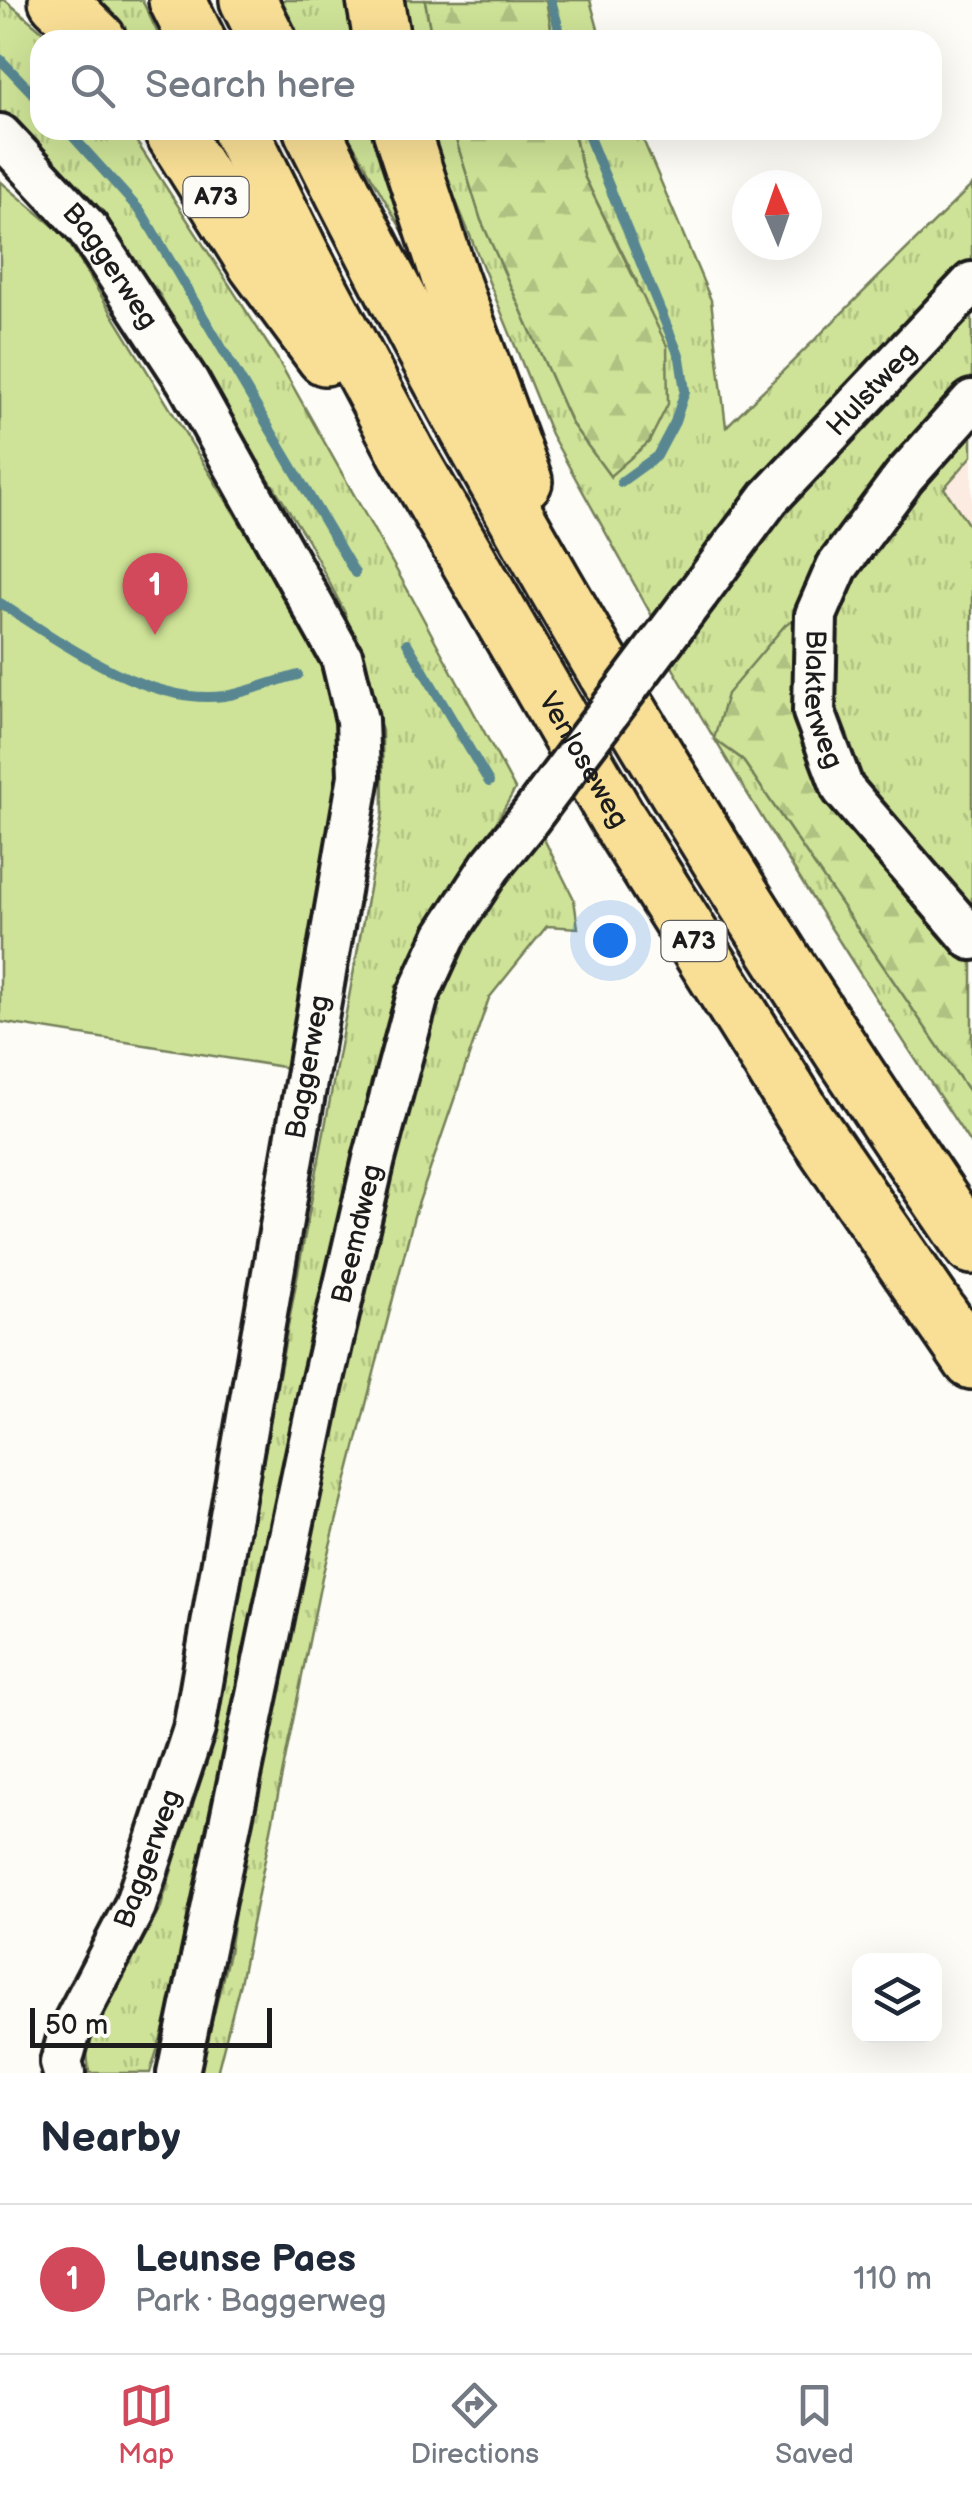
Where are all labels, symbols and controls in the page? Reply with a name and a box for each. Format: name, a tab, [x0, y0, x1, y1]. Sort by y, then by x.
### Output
search box	[30, 30, 942, 140]
icon: search	[65, 58, 120, 113]
text: Search here	[145, 63, 356, 108]
north arrow	[732, 170, 822, 260]
road number: A73	[184, 177, 248, 217]
street label: Baggerweg	[56, 196, 165, 335]
street label: Hulstweg	[820, 336, 923, 443]
pin: 1	[122, 552, 188, 635]
street label: Blakterweg	[798, 629, 850, 773]
street label: Venloseweg	[532, 686, 636, 834]
your location	[585, 915, 636, 966]
road number: A73	[662, 921, 726, 961]
street label: Baggerweg	[279, 992, 337, 1142]
street label: Beemdweg	[325, 1161, 389, 1307]
street label: Baggerweg	[108, 1785, 188, 1933]
map controls	[852, 1953, 942, 2043]
button: layers	[852, 1953, 942, 2043]
scale bar	[30, 2003, 272, 2048]
text: 50 m	[45, 2009, 108, 2042]
text: Nearby	[40, 2113, 180, 2164]
text: Leunse Paes	[135, 2237, 356, 2282]
text: 1	[66, 2260, 79, 2299]
text: 110 m	[853, 2260, 932, 2299]
text: Park · Baggerweg	[135, 2282, 386, 2321]
tab: Map	[118, 2378, 174, 2471]
tab: Directions	[410, 2378, 539, 2471]
tab: Saved	[775, 2378, 854, 2471]

